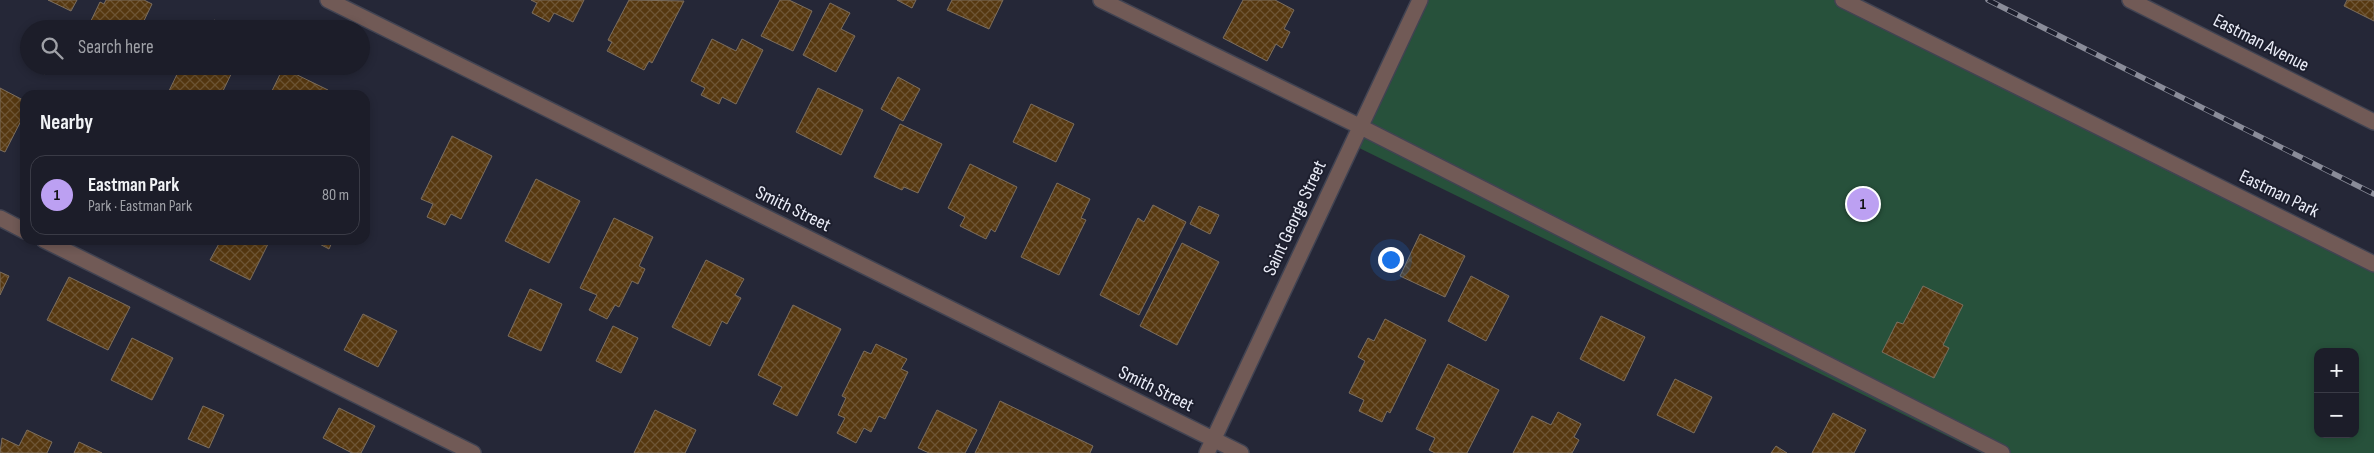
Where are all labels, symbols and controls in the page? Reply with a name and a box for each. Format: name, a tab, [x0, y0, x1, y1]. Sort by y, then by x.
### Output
street label: Eastman Avenue	[2209, 9, 2313, 77]
search box	[20, 20, 370, 75]
icon: search	[38, 34, 66, 62]
text: Search here	[78, 36, 154, 59]
text: Nearby	[40, 110, 93, 135]
street label: Saint George Street	[1258, 157, 1332, 279]
street label: Eastman Park	[2235, 165, 2323, 223]
text: Eastman Park	[88, 174, 179, 197]
street label: Smith Street	[752, 181, 835, 237]
pin: 1	[1847, 185, 1879, 223]
text: 1	[54, 186, 60, 205]
text: 80 m	[322, 186, 349, 205]
text: Park · Eastman Park	[88, 197, 192, 216]
your location	[1378, 247, 1404, 273]
map controls	[2314, 348, 2359, 438]
button: +	[2314, 348, 2359, 393]
street label: Smith Street	[1115, 361, 1198, 417]
button: −	[2314, 393, 2359, 438]

